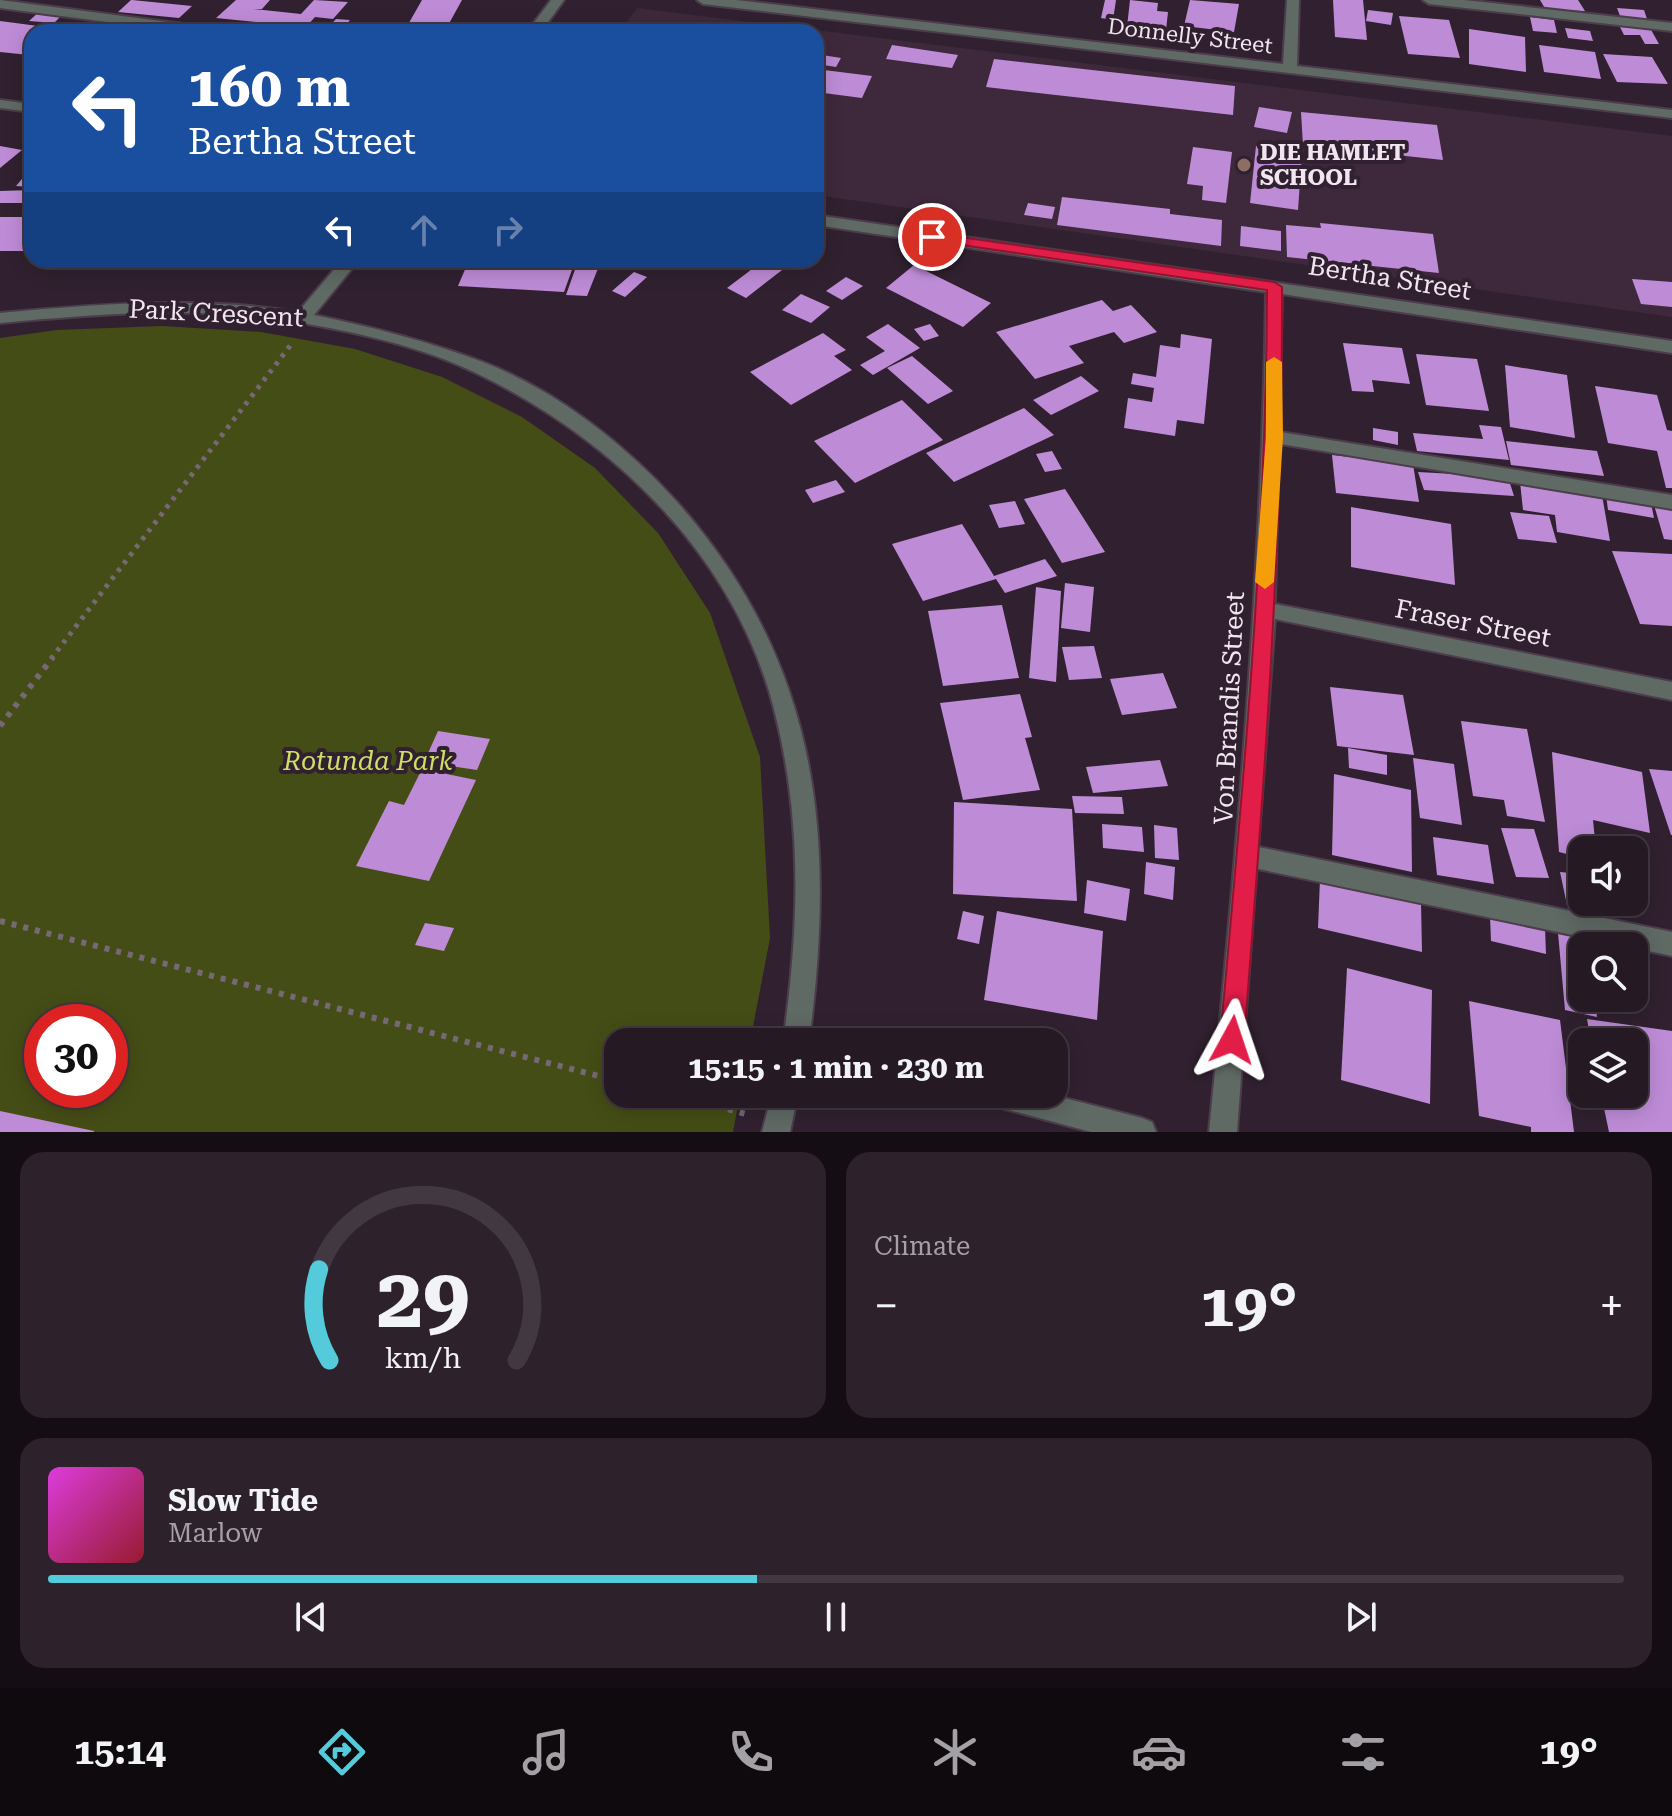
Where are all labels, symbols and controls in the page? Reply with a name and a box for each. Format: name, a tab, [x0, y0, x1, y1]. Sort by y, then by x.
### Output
street label: Donnelly Street	[1106, 13, 1274, 59]
text: 160 m	[188, 54, 350, 120]
icon: left	[56, 56, 160, 160]
text: Bertha Street	[188, 121, 416, 163]
place label: DIE HAMLET SCHOOL	[1260, 140, 1406, 190]
marker: DIE HAMLET SCHOOL	[1235, 156, 1253, 174]
pin	[898, 203, 966, 271]
icon: left	[318, 208, 362, 252]
icon: ahead	[402, 208, 446, 252]
icon: right	[486, 208, 530, 252]
icon: arrive	[910, 215, 954, 259]
street label: Bertha Street	[1306, 250, 1474, 306]
street label: Park Crescent	[128, 293, 304, 333]
street label: Von Brandis Street	[1208, 590, 1250, 825]
street label: Fraser Street	[1392, 593, 1554, 653]
park label: Rotunda Park	[282, 746, 454, 776]
map controls	[1568, 836, 1648, 1108]
button: sound	[1568, 836, 1648, 916]
button: search	[1568, 932, 1648, 1012]
position arrow	[1190, 998, 1274, 1082]
speed limit sign: 30	[24, 1004, 128, 1108]
button: layers	[1568, 1028, 1648, 1108]
text: 15:15 · 1 min · 230 m	[688, 1050, 984, 1085]
text: Climate	[874, 1231, 970, 1261]
text: 29	[376, 1250, 470, 1347]
text: 19°	[1200, 1270, 1298, 1341]
text: −	[874, 1280, 899, 1332]
text: +	[1599, 1280, 1624, 1332]
text: km/h	[385, 1341, 461, 1375]
text: Slow Tide	[168, 1483, 318, 1518]
text: Marlow	[168, 1518, 262, 1548]
icon: previous	[289, 1595, 333, 1639]
icon: pause	[814, 1595, 858, 1639]
icon: next	[1339, 1595, 1383, 1639]
icon: directions	[314, 1724, 370, 1780]
icon: music	[518, 1724, 574, 1780]
icon: phone	[723, 1724, 779, 1780]
icon: climate	[927, 1724, 983, 1780]
icon: car	[1131, 1724, 1187, 1780]
icon: filters	[1335, 1724, 1391, 1780]
text: 15:14	[74, 1731, 166, 1773]
text: 19°	[1540, 1731, 1598, 1773]

